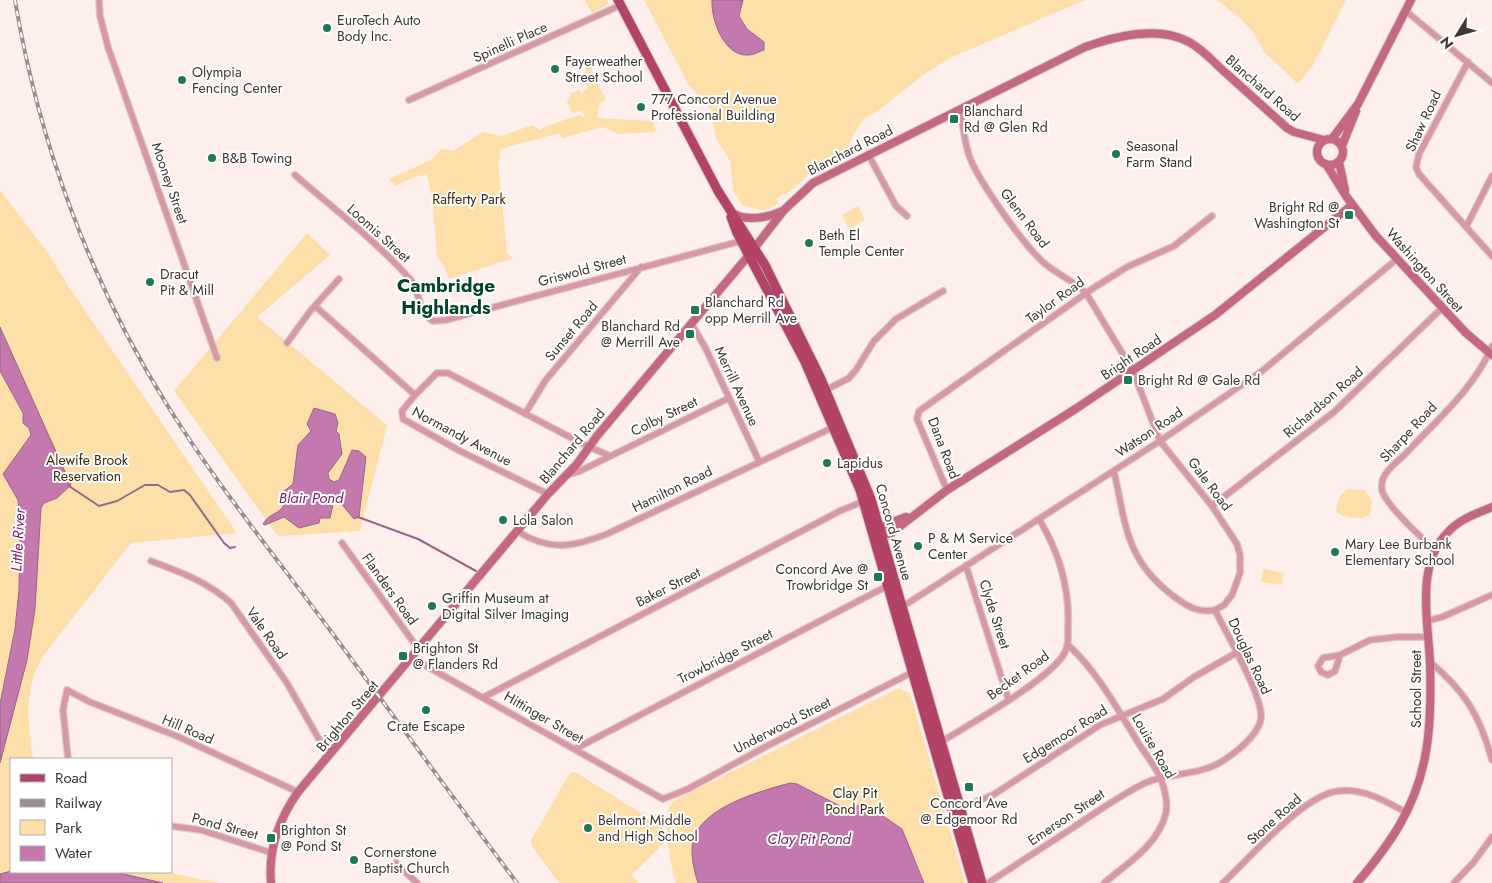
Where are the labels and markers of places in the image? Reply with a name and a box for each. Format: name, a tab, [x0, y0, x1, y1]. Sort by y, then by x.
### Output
place label: EuroTech Auto Body Inc.	[337, 10, 421, 46]
marker: EuroTech Auto Body Inc.	[321, 22, 333, 34]
place label: Fayerweather Street School	[565, 51, 643, 87]
place label: Olympia Fencing Center	[192, 62, 283, 98]
marker: Fayerweather Street School	[549, 63, 561, 75]
marker: Olympia Fencing Center	[176, 74, 188, 86]
place label: 777 Concord Avenue Professional Building	[651, 89, 777, 125]
marker: 777 Concord Avenue Professional Building	[635, 101, 647, 113]
place label: Blanchard Rd @ Glen Rd	[964, 101, 1048, 137]
marker: Blanchard Rd @ Glen Rd	[948, 113, 960, 125]
place label: Seasonal Farm Stand	[1126, 136, 1192, 172]
place label: B&B Towing	[222, 148, 292, 168]
marker: Seasonal Farm Stand	[1110, 148, 1122, 160]
marker: B&B Towing	[206, 152, 218, 164]
place label: Bright Rd @ Washington St	[1254, 197, 1340, 233]
marker: Bright Rd @ Washington St	[1343, 209, 1355, 221]
place label: Beth El Temple Center	[819, 225, 905, 261]
marker: Beth El Temple Center	[803, 237, 815, 249]
place label: Dracut Pit & Mill	[160, 264, 214, 300]
marker: Dracut Pit & Mill	[144, 276, 156, 288]
place label: Blanchard Rd opp Merrill Ave	[705, 292, 797, 328]
marker: Blanchard Rd opp Merrill Ave	[689, 304, 701, 316]
place label: Blanchard Rd @ Merrill Ave	[601, 316, 680, 352]
marker: Blanchard Rd @ Merrill Ave	[684, 328, 696, 340]
place label: Bright Rd @ Gale Rd	[1138, 370, 1260, 390]
marker: Bright Rd @ Gale Rd	[1122, 374, 1134, 386]
place label: Lapidus	[837, 453, 883, 473]
marker: Lapidus	[821, 457, 833, 469]
place label: Lola Salon	[513, 510, 574, 530]
marker: Lola Salon	[497, 514, 509, 526]
place label: P & M Service Center	[928, 528, 1013, 564]
place label: Mary Lee Burbank Elementary School	[1345, 534, 1455, 570]
marker: P & M Service Center	[912, 540, 924, 552]
marker: Mary Lee Burbank Elementary School	[1329, 546, 1341, 558]
place label: Concord Ave @ Trowbridge St	[775, 559, 869, 595]
marker: Concord Ave @ Trowbridge St	[872, 571, 884, 583]
place label: Griffin Museum at Digital Silver Imaging	[442, 588, 569, 624]
marker: Griffin Museum at Digital Silver Imaging	[426, 600, 438, 612]
place label: Brighton St @ Flanders Rd	[413, 638, 498, 674]
marker: Brighton St @ Flanders Rd	[397, 650, 409, 662]
marker: Crate Escape	[420, 704, 432, 716]
place label: Crate Escape	[387, 716, 465, 736]
marker: Concord Ave @ Edgemoor Rd	[963, 781, 975, 793]
place label: Concord Ave @ Edgemoor Rd	[921, 793, 1017, 829]
place label: Belmont Middle and High School	[598, 810, 698, 846]
place label: Brighton St @ Pond St	[281, 820, 347, 856]
marker: Belmont Middle and High School	[582, 822, 594, 834]
marker: Brighton St @ Pond St	[265, 832, 277, 844]
place label: Cornerstone Baptist Church	[364, 842, 450, 878]
marker: Cornerstone Baptist Church	[348, 854, 360, 866]

